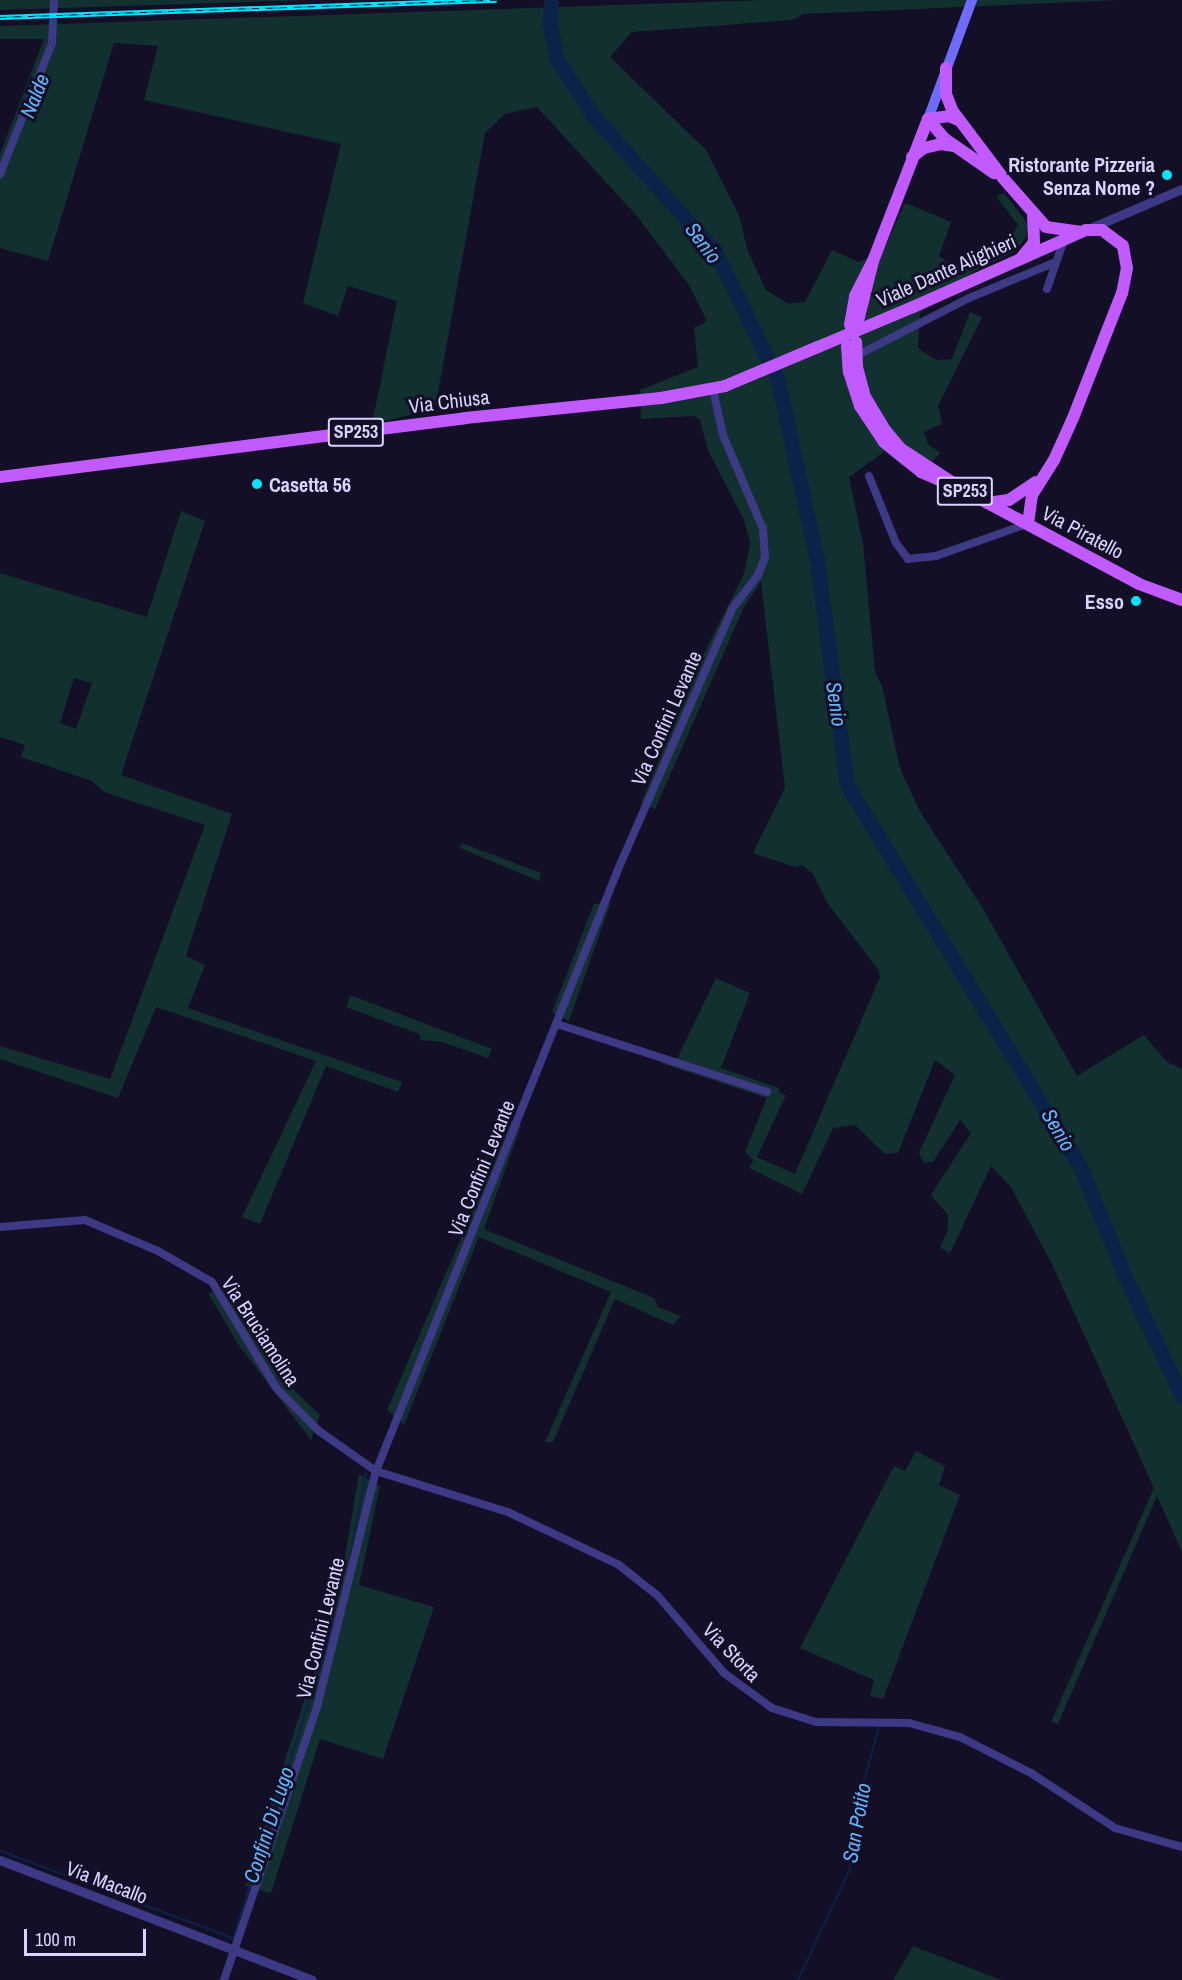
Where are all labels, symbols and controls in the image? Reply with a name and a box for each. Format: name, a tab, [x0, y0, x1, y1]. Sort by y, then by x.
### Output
water label: Nalde	[15, 70, 55, 122]
place label: Ristorante Pizzeria Senza Nome ?	[1008, 152, 1155, 199]
marker: Ristorante Pizzeria Senza Nome ?	[1160, 168, 1174, 182]
water label: Senio	[679, 217, 727, 269]
street label: Viale Dante Alighieri	[872, 228, 1020, 312]
street label: Via Chiusa	[407, 384, 491, 418]
road number: SP253	[328, 417, 385, 447]
place label: Casetta 56	[269, 472, 351, 496]
road number: SP253	[936, 476, 994, 506]
marker: Casetta 56	[250, 477, 264, 491]
street label: Via Piratello	[1038, 500, 1128, 564]
place label: Esso	[1085, 589, 1124, 613]
marker: Esso	[1129, 594, 1143, 608]
street label: Via Confini Levante	[626, 647, 706, 789]
water label: Senio	[820, 680, 852, 728]
street label: Via Confini Levante	[443, 1096, 519, 1240]
water label: Senio	[1036, 1104, 1080, 1156]
street label: Via Bruciamolina	[217, 1272, 305, 1390]
street label: Via Confini Levante	[291, 1555, 349, 1701]
street label: Via Storta	[698, 1618, 766, 1686]
water label: Confini Di Lugo	[238, 1764, 300, 1886]
water label: San Potito	[838, 1781, 876, 1865]
street label: Via Macallo	[63, 1855, 151, 1909]
scale bar	[27, 1917, 148, 1955]
text: 100 m	[35, 1927, 76, 1952]

